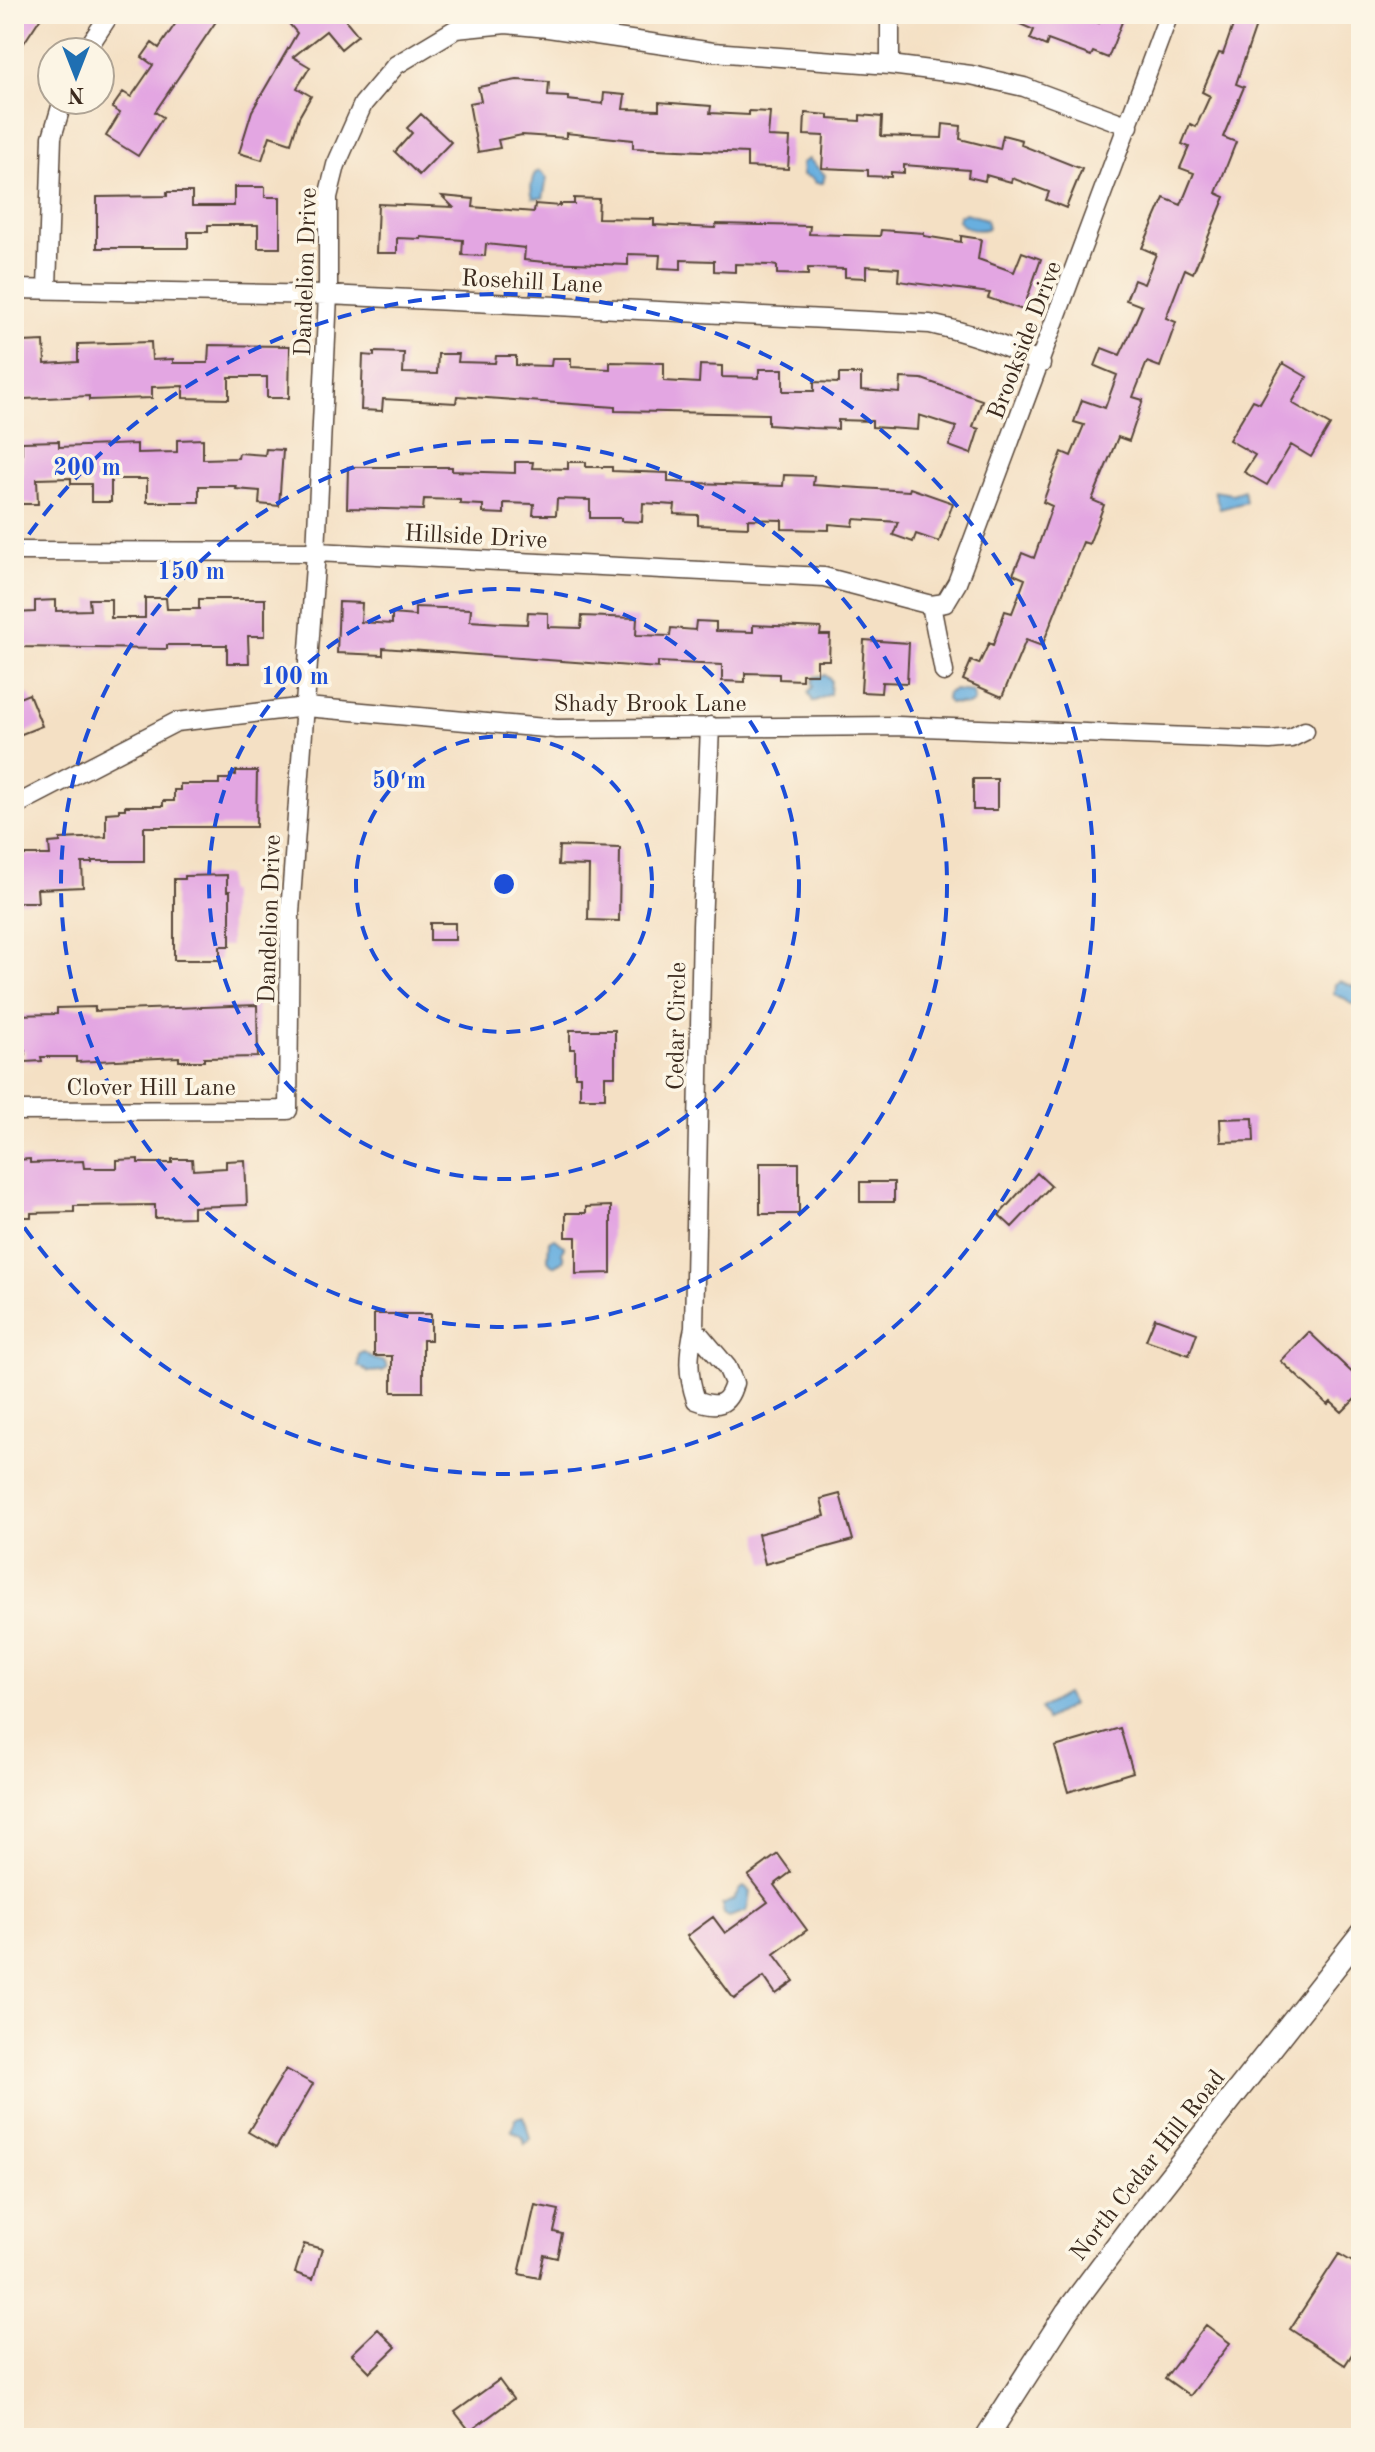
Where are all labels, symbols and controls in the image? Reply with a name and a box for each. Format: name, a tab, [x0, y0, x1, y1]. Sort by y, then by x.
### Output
north arrow	[36, 36, 116, 116]
text: N	[67, 83, 84, 105]
street label: Dandelion Drive	[292, 187, 322, 357]
street label: Brookside Drive	[985, 258, 1067, 423]
street label: Rosehill Lane	[461, 267, 603, 299]
text: 200 m	[53, 457, 121, 481]
street label: Hillside Drive	[404, 522, 548, 554]
text: 150 m	[157, 560, 225, 585]
text: 100 m	[261, 666, 329, 690]
street label: Shady Brook Lane	[553, 693, 747, 717]
text: 50 m	[372, 769, 426, 794]
street label: Dandelion Drive	[256, 834, 286, 1004]
centre of rings	[490, 870, 518, 898]
street label: Cedar Circle	[665, 962, 691, 1090]
street label: Clover Hill Lane	[66, 1077, 236, 1101]
street label: North Cedar Hill Road	[1067, 2066, 1230, 2266]

